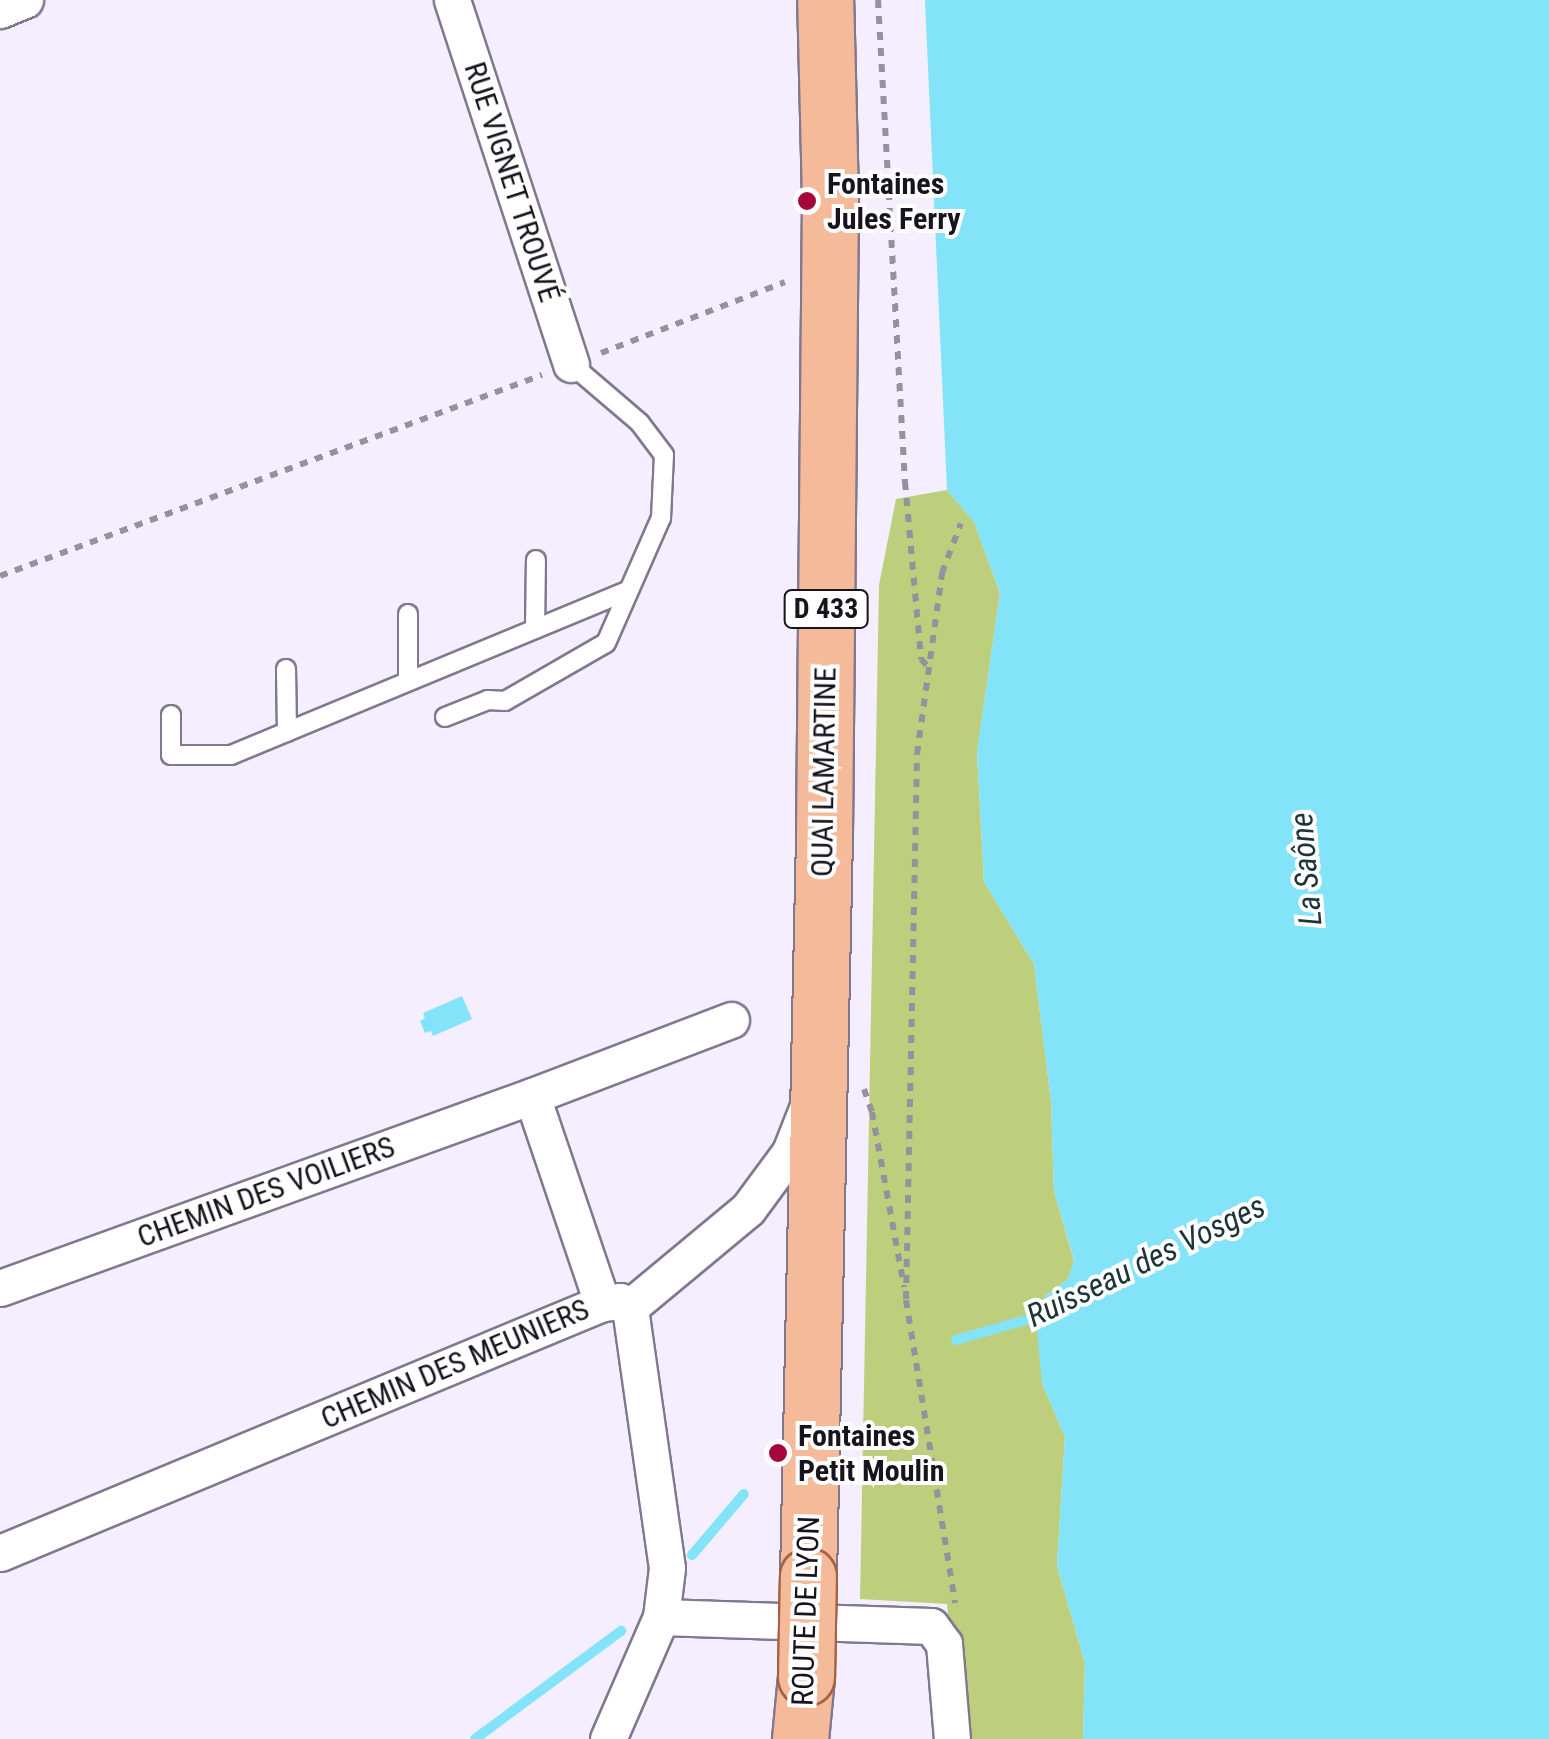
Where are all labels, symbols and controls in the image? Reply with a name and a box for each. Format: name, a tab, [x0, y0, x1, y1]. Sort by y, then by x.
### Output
street label: RUE VIGNET TROUVÉ	[456, 57, 568, 307]
place label: Fontaines Jules Ferry	[827, 166, 961, 236]
marker: Fontaines Jules Ferry	[796, 190, 818, 212]
road number: D 433	[784, 586, 868, 632]
street label: QUAI LAMARTINE	[804, 667, 844, 877]
water label: La Saône	[1282, 811, 1330, 927]
street label: CHEMIN DES VOILIERS	[133, 1129, 399, 1255]
water label: Ruisseau des Vosges	[1021, 1187, 1271, 1335]
street label: CHEMIN DES MEUNIERS	[316, 1291, 594, 1437]
place label: Fontaines Petit Moulin	[798, 1418, 944, 1488]
marker: Fontaines Petit Moulin	[767, 1442, 789, 1464]
street label: ROUTE DE LYON	[785, 1516, 827, 1706]

